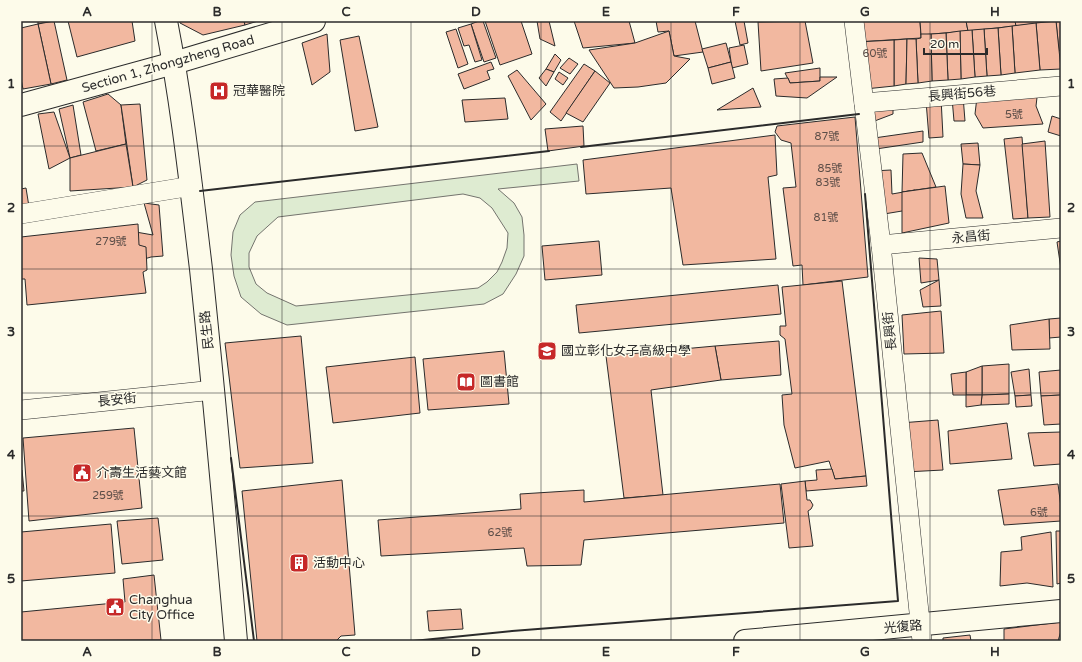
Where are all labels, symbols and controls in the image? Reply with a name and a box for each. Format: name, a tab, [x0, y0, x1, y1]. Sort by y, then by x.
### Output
text: A	[82, 4, 92, 20]
text: B	[212, 4, 222, 20]
text: C	[341, 4, 351, 20]
text: D	[471, 4, 481, 20]
text: E	[602, 4, 610, 20]
text: F	[732, 4, 740, 20]
text: G	[860, 4, 870, 20]
text: H	[990, 4, 1000, 20]
scale bar	[924, 30, 987, 56]
street label: Section 1, Zhongzheng Road	[80, 32, 256, 96]
text: 20 m	[930, 37, 959, 51]
house number: 60號	[863, 47, 887, 60]
text: 1	[7, 76, 15, 92]
text: 1	[1067, 76, 1075, 92]
hospital icon: 冠華醫院	[208, 80, 230, 102]
place label: 冠華醫院	[233, 83, 285, 99]
street label: 長興街56巷	[927, 83, 997, 105]
house number: 5號	[1005, 108, 1023, 121]
house number: 87號	[815, 130, 839, 143]
house number: 85號	[818, 162, 842, 175]
house number: 83號	[816, 176, 840, 189]
text: 2	[7, 200, 15, 216]
text: 2	[1067, 200, 1075, 216]
house number: 81號	[814, 211, 838, 224]
street label: 永昌街	[951, 227, 991, 247]
house number: 279號	[95, 235, 127, 248]
street label: 民生路	[197, 310, 217, 350]
street label: 長興街	[880, 311, 900, 351]
text: 3	[7, 324, 15, 340]
text: 3	[1067, 324, 1075, 340]
school or university icon: 國立彰化女子高級中學	[536, 340, 558, 362]
place label: 國立彰化女子高級中學	[561, 343, 691, 359]
library icon: 圖書館	[455, 371, 477, 393]
place label: 圖書館	[480, 374, 519, 390]
street label: 長安街	[97, 390, 137, 410]
text: 4	[7, 447, 16, 463]
text: 4	[1067, 447, 1076, 463]
public building icon: 介壽生活藝文館	[71, 462, 93, 484]
place label: 介壽生活藝文館	[96, 465, 187, 481]
house number: 259號	[92, 489, 124, 502]
house number: 6號	[1030, 506, 1048, 519]
house number: 62號	[488, 526, 512, 539]
building icon: 活動中心	[288, 552, 310, 574]
place label: 活動中心	[313, 555, 365, 571]
text: 5	[7, 571, 15, 587]
text: 5	[1067, 571, 1075, 587]
place label: Changhua City Office	[129, 592, 195, 623]
public building icon: Changhua City Office	[104, 596, 126, 618]
street label: 光復路	[883, 617, 923, 637]
text: A	[82, 644, 92, 660]
text: B	[212, 644, 222, 660]
text: C	[341, 644, 351, 660]
text: D	[471, 644, 481, 660]
text: E	[602, 644, 610, 660]
text: F	[732, 644, 740, 660]
text: G	[860, 644, 870, 660]
text: H	[990, 644, 1000, 660]

